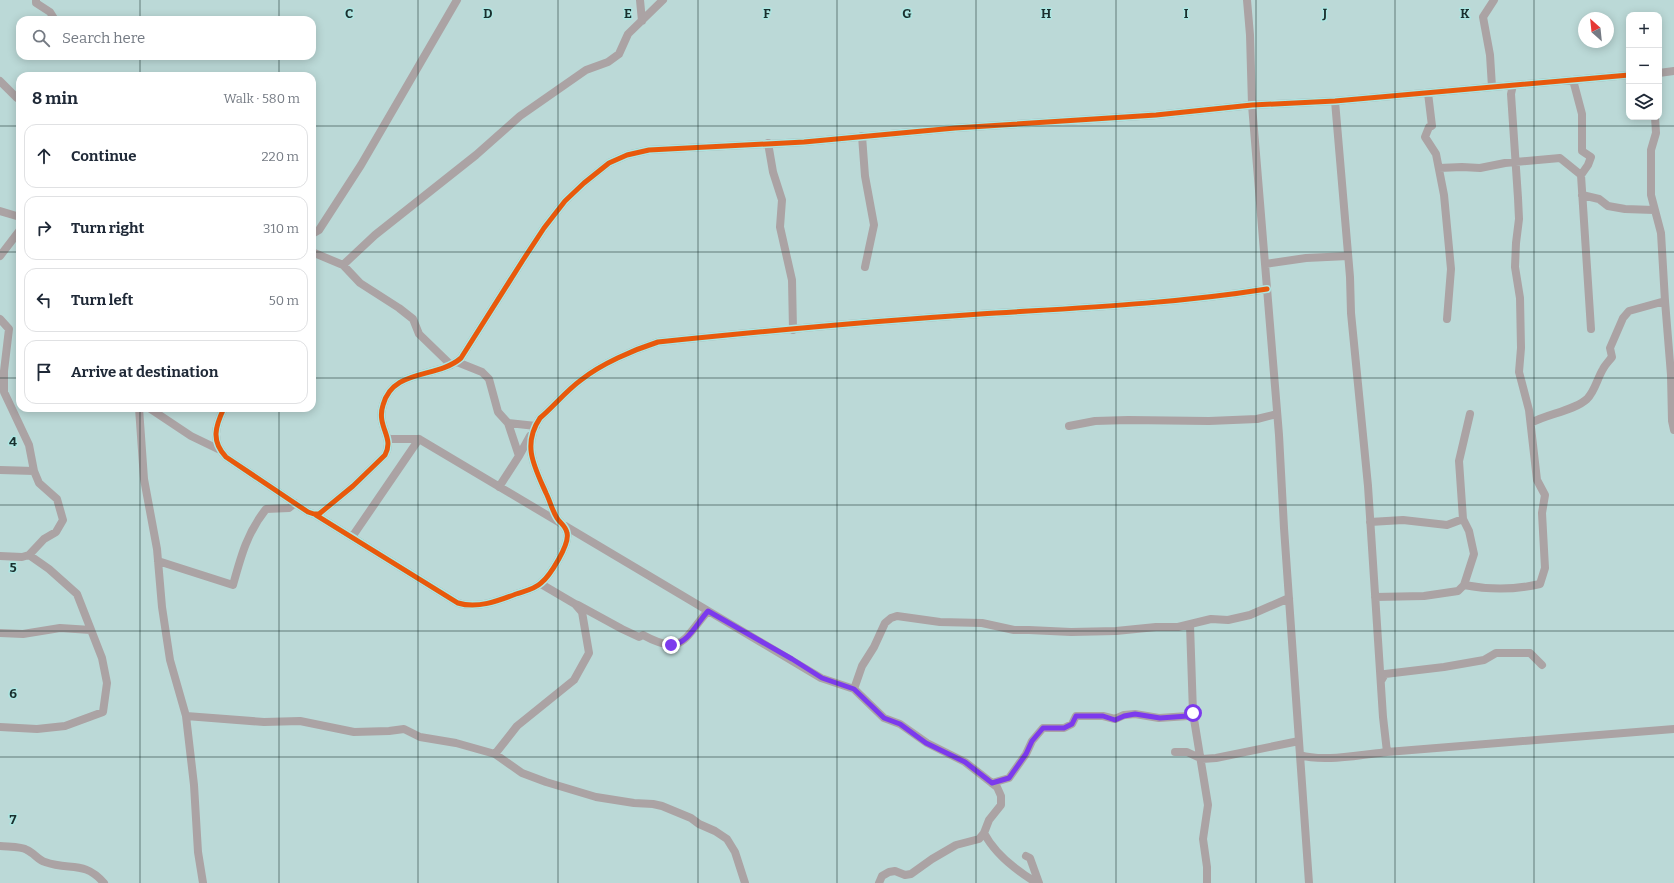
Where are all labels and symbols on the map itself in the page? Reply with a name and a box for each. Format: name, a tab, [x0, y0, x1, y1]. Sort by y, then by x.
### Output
text: C	[345, 6, 353, 21]
text: D	[483, 6, 493, 21]
text: E	[624, 6, 632, 21]
text: F	[763, 6, 771, 21]
text: G	[902, 6, 912, 21]
text: H	[1041, 6, 1051, 21]
text: I	[1184, 6, 1189, 21]
text: J	[1322, 6, 1328, 21]
text: K	[1460, 6, 1470, 21]
north arrow	[1578, 12, 1614, 48]
text: 4	[9, 434, 17, 449]
text: 5	[9, 560, 17, 575]
route end	[662, 636, 680, 654]
text: 6	[9, 686, 17, 701]
route start	[1184, 704, 1202, 722]
text: 7	[10, 812, 17, 827]

